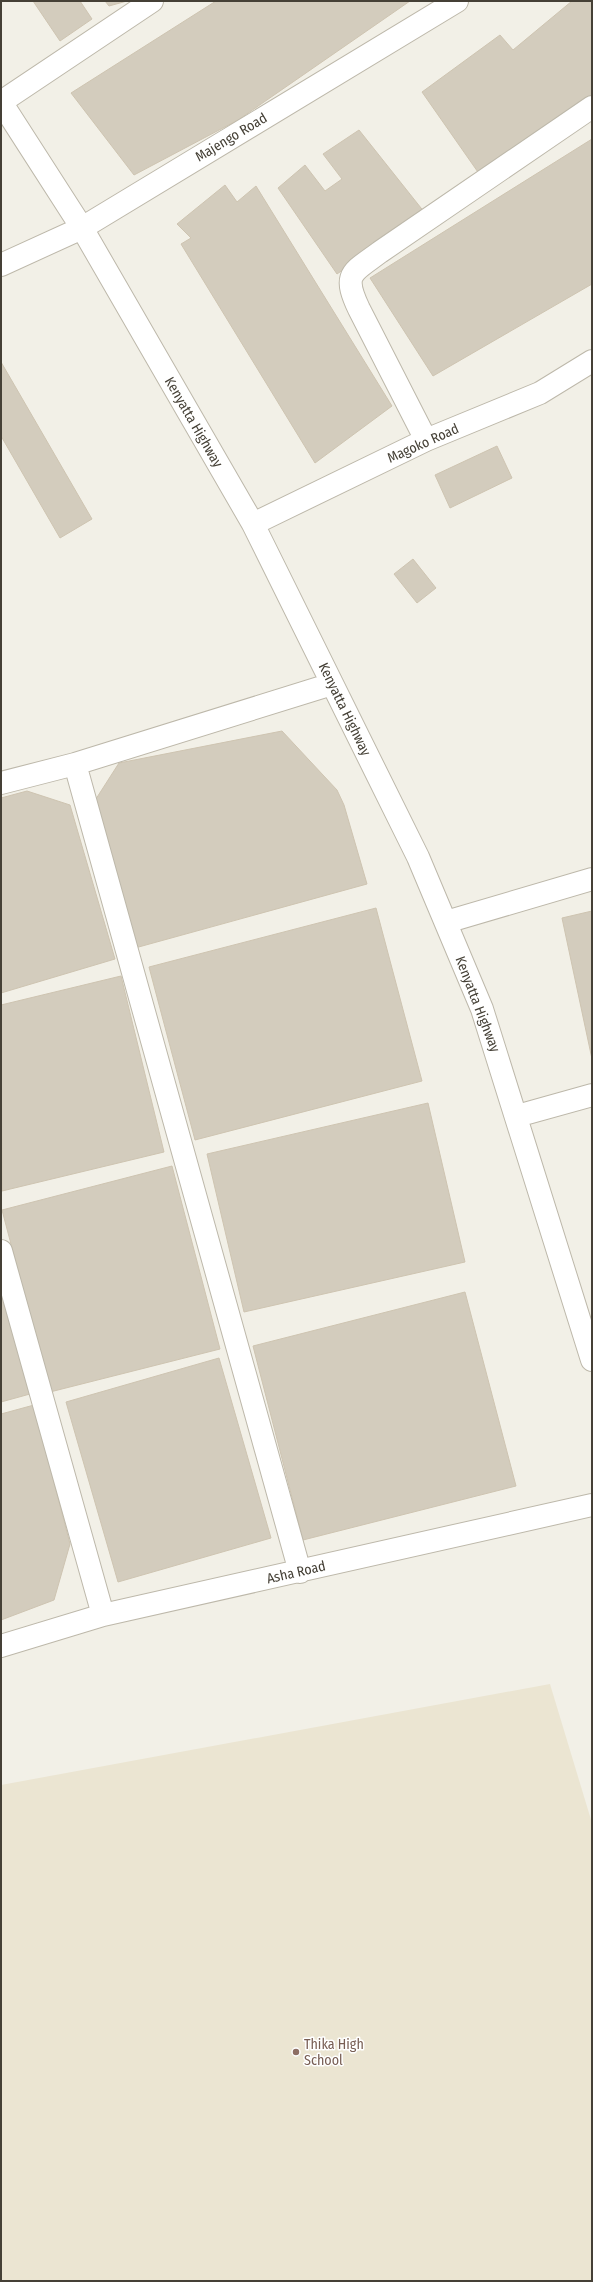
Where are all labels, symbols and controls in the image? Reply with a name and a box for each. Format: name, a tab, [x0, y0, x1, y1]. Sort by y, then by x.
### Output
street label: Majengo Road	[192, 109, 270, 165]
street label: Kenyatta Highway	[161, 374, 227, 471]
street label: Magoko Road	[385, 420, 462, 467]
street label: Kenyatta Highway	[315, 660, 375, 759]
street label: Kenyatta Highway	[451, 954, 504, 1055]
street label: Asha Road	[265, 1557, 327, 1588]
place label: Thika High School	[304, 2036, 364, 2069]
marker: Thika High School	[291, 2047, 301, 2057]

